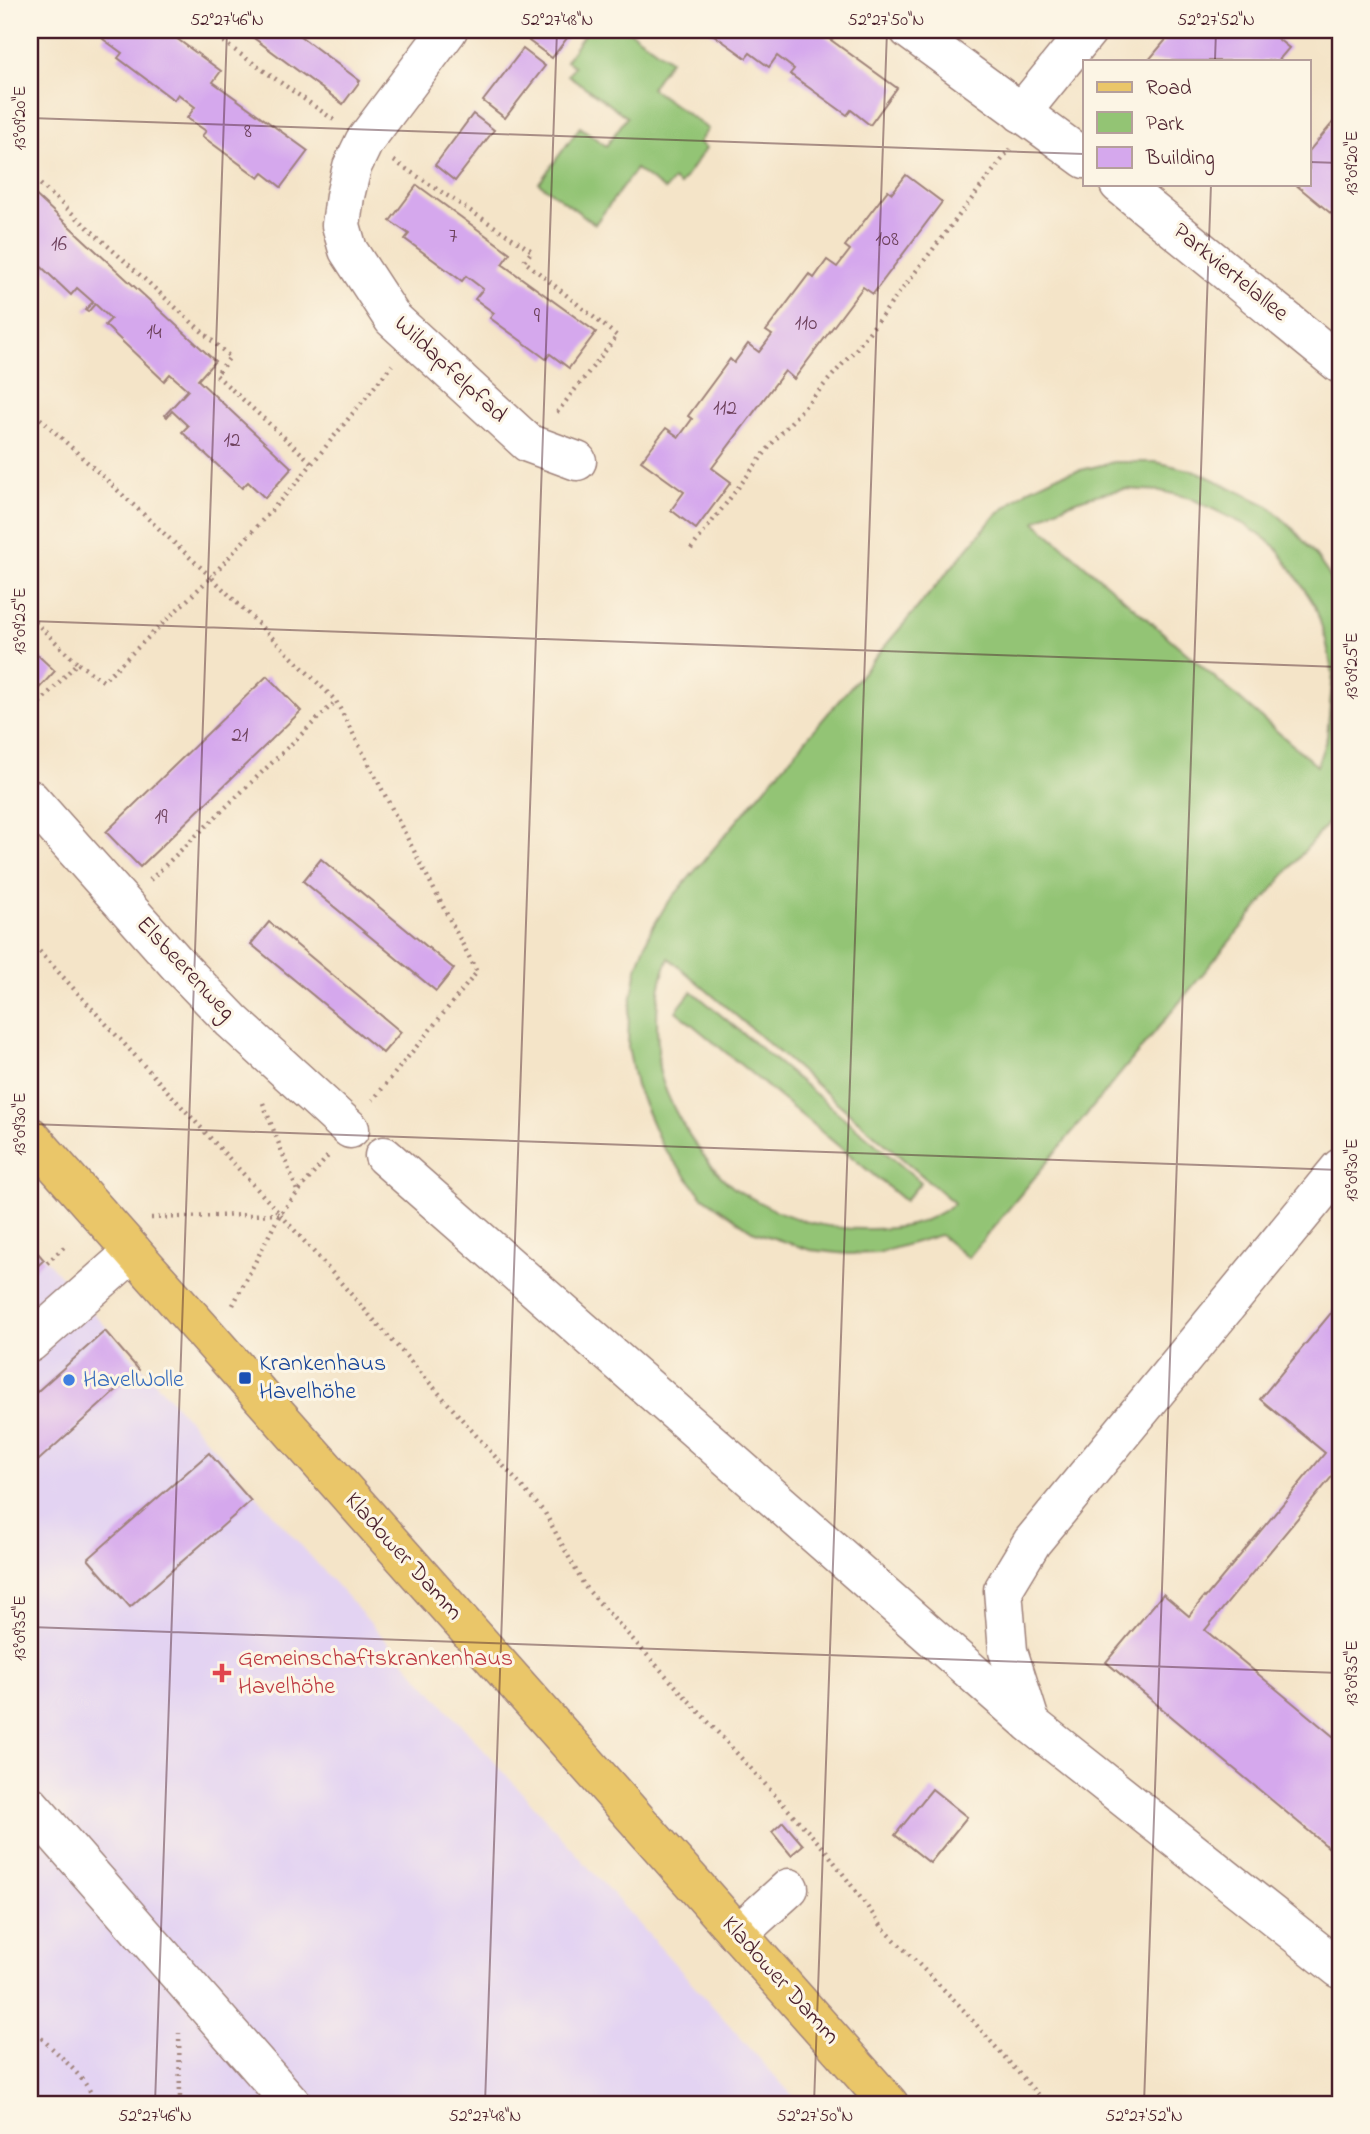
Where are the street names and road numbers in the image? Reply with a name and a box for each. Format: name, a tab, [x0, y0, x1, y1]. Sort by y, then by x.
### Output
street label: Parkviertelallee	[1164, 215, 1296, 331]
street label: Wildapfelpfad	[385, 308, 515, 432]
street label: Elsbeerenweg	[127, 909, 243, 1029]
street label: Kladower Damm	[336, 1485, 470, 1629]
street label: Kladower Damm	[713, 1909, 847, 2053]

